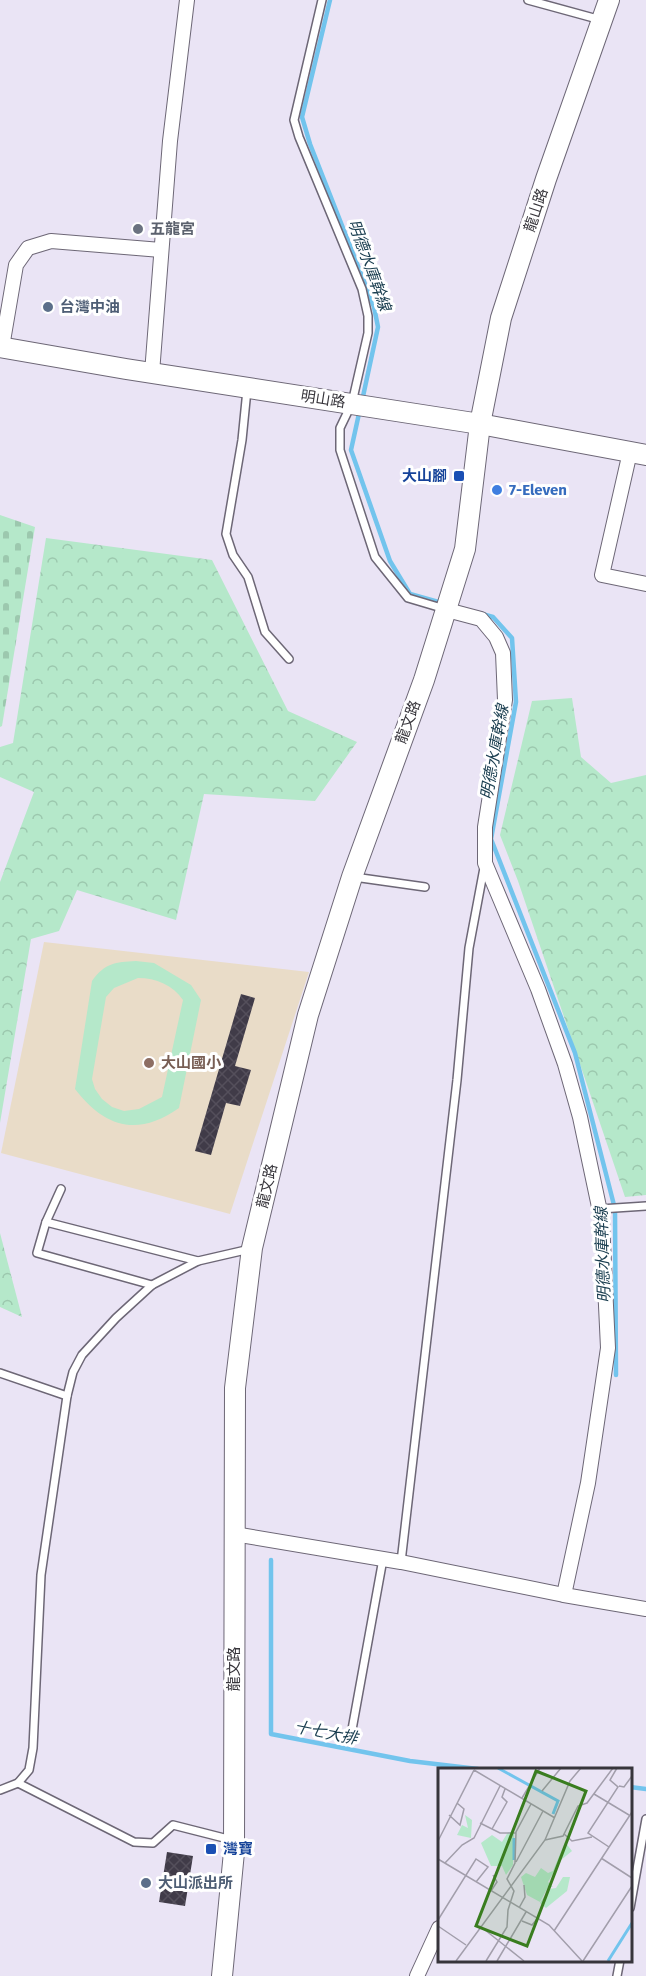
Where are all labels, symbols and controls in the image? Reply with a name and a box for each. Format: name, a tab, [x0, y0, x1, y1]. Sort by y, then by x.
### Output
street label: 龍山路	[520, 186, 552, 234]
water label: 明德水庫幹線	[344, 217, 396, 315]
place label: 五龍宮	[150, 220, 195, 238]
marker: 五龍宮	[131, 222, 145, 236]
place label: 台灣中油	[60, 298, 120, 316]
marker: 台灣中油	[41, 300, 55, 314]
street label: 明山路	[299, 387, 347, 411]
place label: 大山腳	[402, 467, 447, 485]
marker: 大山腳	[452, 469, 466, 483]
place label: 7-Eleven	[509, 481, 567, 499]
marker: 7-Eleven	[490, 483, 504, 497]
street label: 龍文路	[392, 698, 424, 746]
water label: 明德水庫幹線	[477, 701, 513, 801]
place label: 大山國小	[161, 1054, 222, 1072]
marker: 大山國小	[142, 1056, 156, 1070]
street label: 龍文路	[253, 1162, 281, 1210]
water label: 明德水庫幹線	[591, 1205, 614, 1303]
street label: 龍文路	[225, 1646, 243, 1692]
water label: 十七大排	[293, 1717, 361, 1748]
inset map	[438, 1768, 631, 1961]
place label: 灣寶	[223, 1840, 253, 1858]
marker: 灣寶	[204, 1842, 218, 1856]
place label: 大山派出所	[158, 1874, 233, 1892]
marker: 大山派出所	[139, 1876, 153, 1890]

